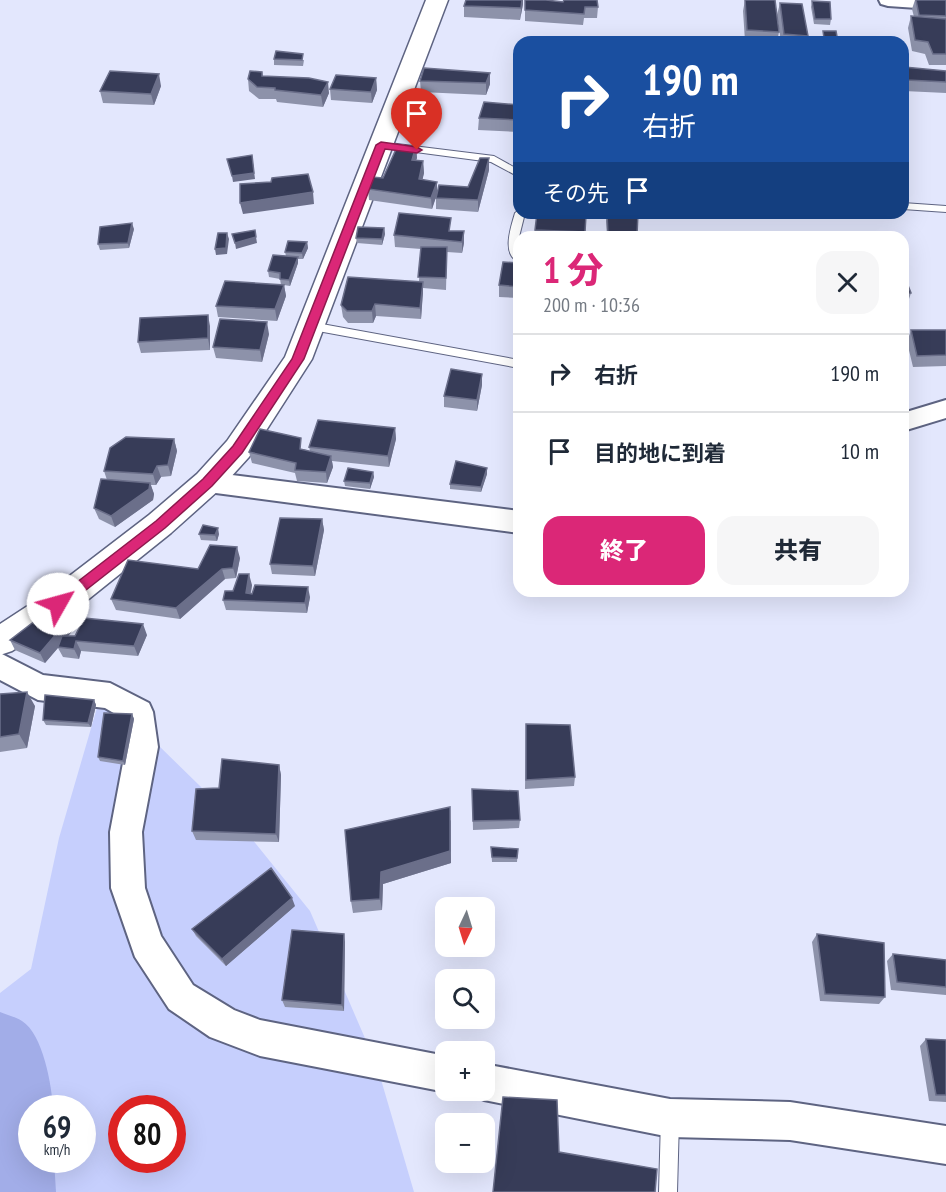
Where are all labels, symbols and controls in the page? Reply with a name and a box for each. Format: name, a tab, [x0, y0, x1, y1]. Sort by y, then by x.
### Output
text: 190 m	[642, 52, 739, 107]
icon: right	[543, 60, 621, 138]
pin	[391, 88, 442, 150]
icon: arrive	[400, 97, 433, 130]
text: 右折	[642, 109, 696, 143]
icon: arrive	[621, 174, 654, 207]
text: その先	[543, 179, 609, 207]
text: 1 分	[543, 246, 604, 293]
button: close	[816, 251, 879, 314]
text: 200 m · 10:36	[543, 292, 640, 318]
icon: right	[543, 357, 576, 390]
text: 190 m	[830, 359, 879, 387]
text: 右折	[594, 361, 638, 389]
icon: arrive	[543, 435, 576, 468]
text: 10 m	[840, 437, 879, 465]
text: 目的地に到着	[594, 439, 726, 467]
button: 終了	[543, 516, 705, 585]
button: 共有	[717, 516, 879, 585]
position arrow	[26, 572, 90, 636]
north arrow	[435, 897, 495, 957]
map controls	[435, 897, 495, 1173]
button: search	[435, 969, 495, 1029]
button: +	[435, 1041, 495, 1101]
speed limit sign: 80	[108, 1095, 186, 1173]
text: 69	[43, 1107, 71, 1146]
button: −	[435, 1113, 495, 1173]
text: km/h	[44, 1140, 70, 1159]

